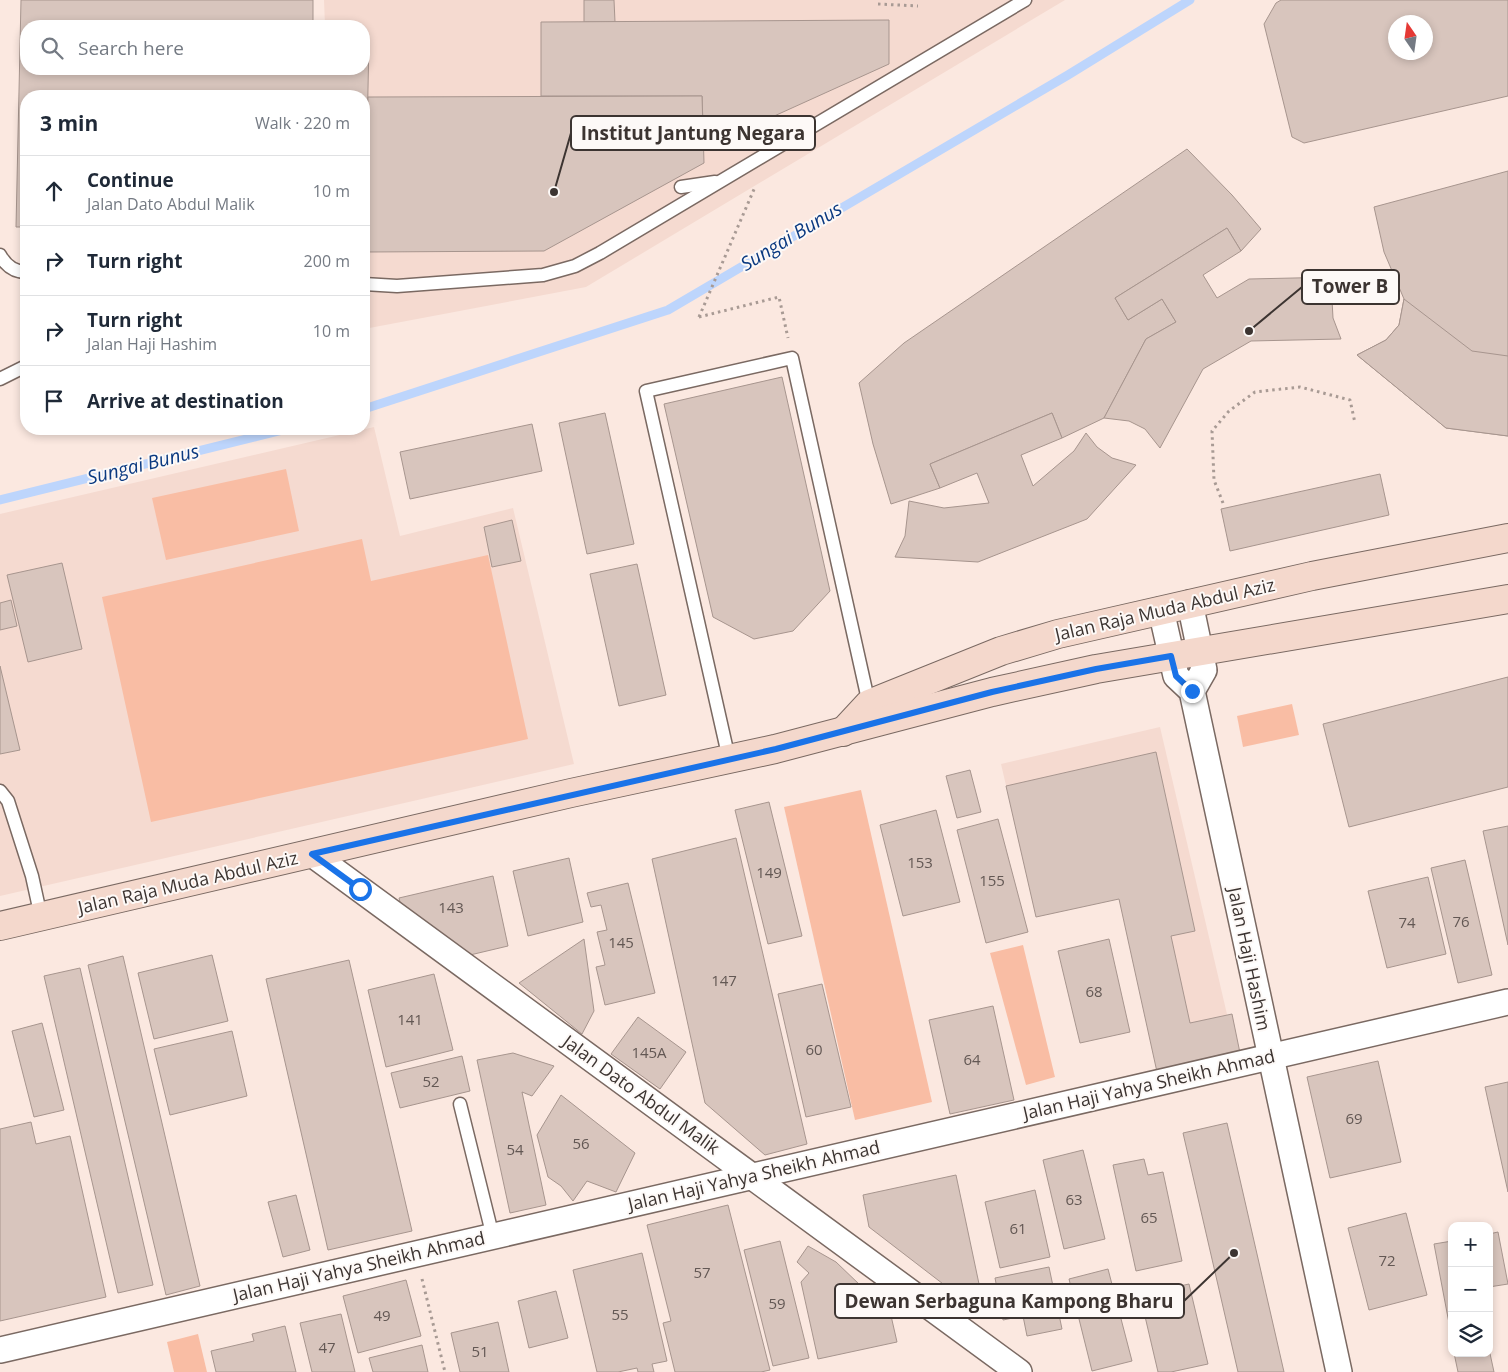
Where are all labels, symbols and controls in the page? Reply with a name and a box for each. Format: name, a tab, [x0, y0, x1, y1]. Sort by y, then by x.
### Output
north arrow	[1388, 15, 1433, 60]
search box	[20, 20, 370, 75]
icon: search	[38, 34, 66, 62]
text: Search here	[78, 35, 184, 61]
text: 3 min	[40, 109, 98, 137]
text: Walk · 220 m	[255, 112, 350, 134]
callout: Institut Jantung Negara	[571, 116, 815, 150]
text: Institut Jantung Negara	[581, 120, 805, 146]
text: Continue	[87, 167, 174, 193]
icon: ahead	[40, 177, 68, 205]
text: 10 m	[313, 180, 350, 202]
text: Jalan Dato Abdul Malik	[87, 193, 255, 215]
water label: Sungai Bunus	[735, 195, 847, 277]
icon: right	[40, 247, 68, 275]
text: Turn right	[87, 248, 182, 274]
text: 200 m	[304, 250, 350, 272]
callout: Tower B	[1302, 270, 1399, 304]
text: Tower B	[1312, 273, 1388, 299]
text: Turn right	[87, 307, 182, 333]
icon: right	[40, 317, 68, 345]
text: 10 m	[313, 320, 350, 342]
text: Jalan Haji Hashim	[87, 333, 217, 355]
icon: arrive	[40, 387, 68, 415]
text: Arrive at destination	[87, 388, 284, 414]
water label: Sungai Bunus	[84, 438, 202, 490]
street label: Jalan Raja Muda Abdul Aziz	[1051, 572, 1277, 646]
route end	[1181, 680, 1204, 703]
street label: Jalan Raja Muda Abdul Aziz	[74, 845, 300, 919]
house number: 153	[907, 852, 933, 872]
house number: 149	[756, 862, 782, 882]
house number: 155	[979, 870, 1005, 890]
route start	[349, 878, 372, 901]
street label: Jalan Haji Hashim	[1223, 883, 1277, 1033]
house number: 143	[438, 897, 464, 917]
house number: 76	[1452, 911, 1470, 931]
house number: 74	[1398, 912, 1416, 932]
house number: 145	[608, 932, 634, 952]
house number: 147	[711, 970, 737, 990]
house number: 68	[1085, 981, 1103, 1001]
house number: 141	[397, 1009, 423, 1029]
street label: Jalan Dato Abdul Malik	[557, 1028, 725, 1160]
house number: 60	[805, 1039, 823, 1059]
house number: 145A	[631, 1042, 667, 1062]
street label: Jalan Haji Yahya Sheikh Ahmad	[1019, 1043, 1277, 1125]
house number: 64	[963, 1049, 981, 1069]
house number: 52	[422, 1071, 440, 1091]
house number: 69	[1345, 1108, 1363, 1128]
house number: 56	[572, 1133, 590, 1153]
street label: Jalan Haji Yahya Sheikh Ahmad	[624, 1134, 882, 1216]
house number: 54	[506, 1139, 524, 1159]
house number: 63	[1065, 1189, 1083, 1209]
house number: 65	[1140, 1207, 1158, 1227]
house number: 61	[1009, 1218, 1027, 1238]
map controls	[1448, 1222, 1493, 1357]
button: +	[1448, 1222, 1493, 1267]
street label: Jalan Haji Yahya Sheikh Ahmad	[229, 1225, 487, 1307]
house number: 72	[1378, 1250, 1396, 1270]
house number: 57	[693, 1262, 711, 1282]
button: −	[1448, 1267, 1493, 1312]
callout: Dewan Serbaguna Kampong Bharu	[835, 1284, 1184, 1318]
text: Dewan Serbaguna Kampong Bharu	[845, 1288, 1173, 1314]
house number: 59	[768, 1293, 786, 1313]
house number: 55	[611, 1304, 629, 1324]
house number: 49	[373, 1305, 391, 1325]
button: layers	[1448, 1312, 1493, 1357]
house number: 47	[318, 1337, 336, 1357]
house number: 51	[471, 1341, 489, 1361]

